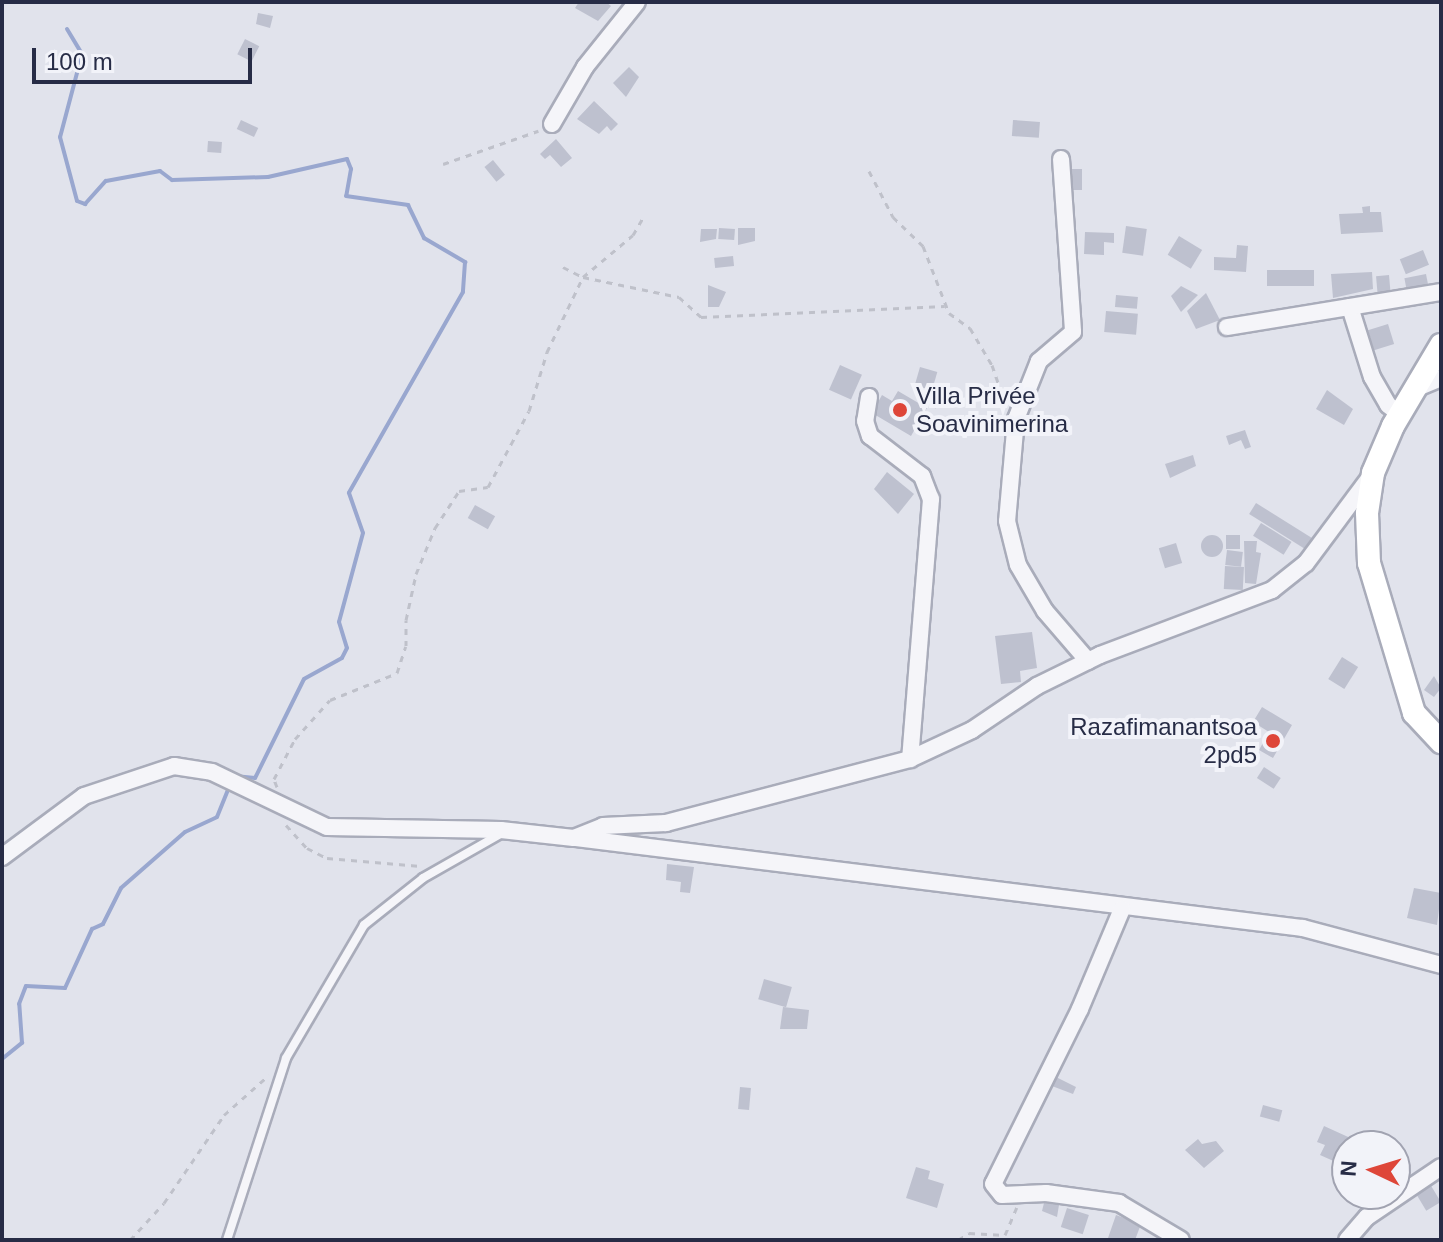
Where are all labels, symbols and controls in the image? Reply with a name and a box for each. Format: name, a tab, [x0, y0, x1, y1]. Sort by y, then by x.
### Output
scale bar	[36, 32, 256, 82]
text: 100 m	[46, 48, 113, 75]
place label: Villa Privée Soavinimerina	[916, 382, 1068, 438]
marker: Villa Privée Soavinimerina	[891, 401, 909, 419]
place label: Razafimanantsoa 2pd5	[1070, 713, 1257, 769]
marker: Razafimanantsoa 2pd5	[1264, 732, 1282, 750]
north arrow	[1331, 1130, 1411, 1210]
text: N	[1336, 1160, 1362, 1177]

